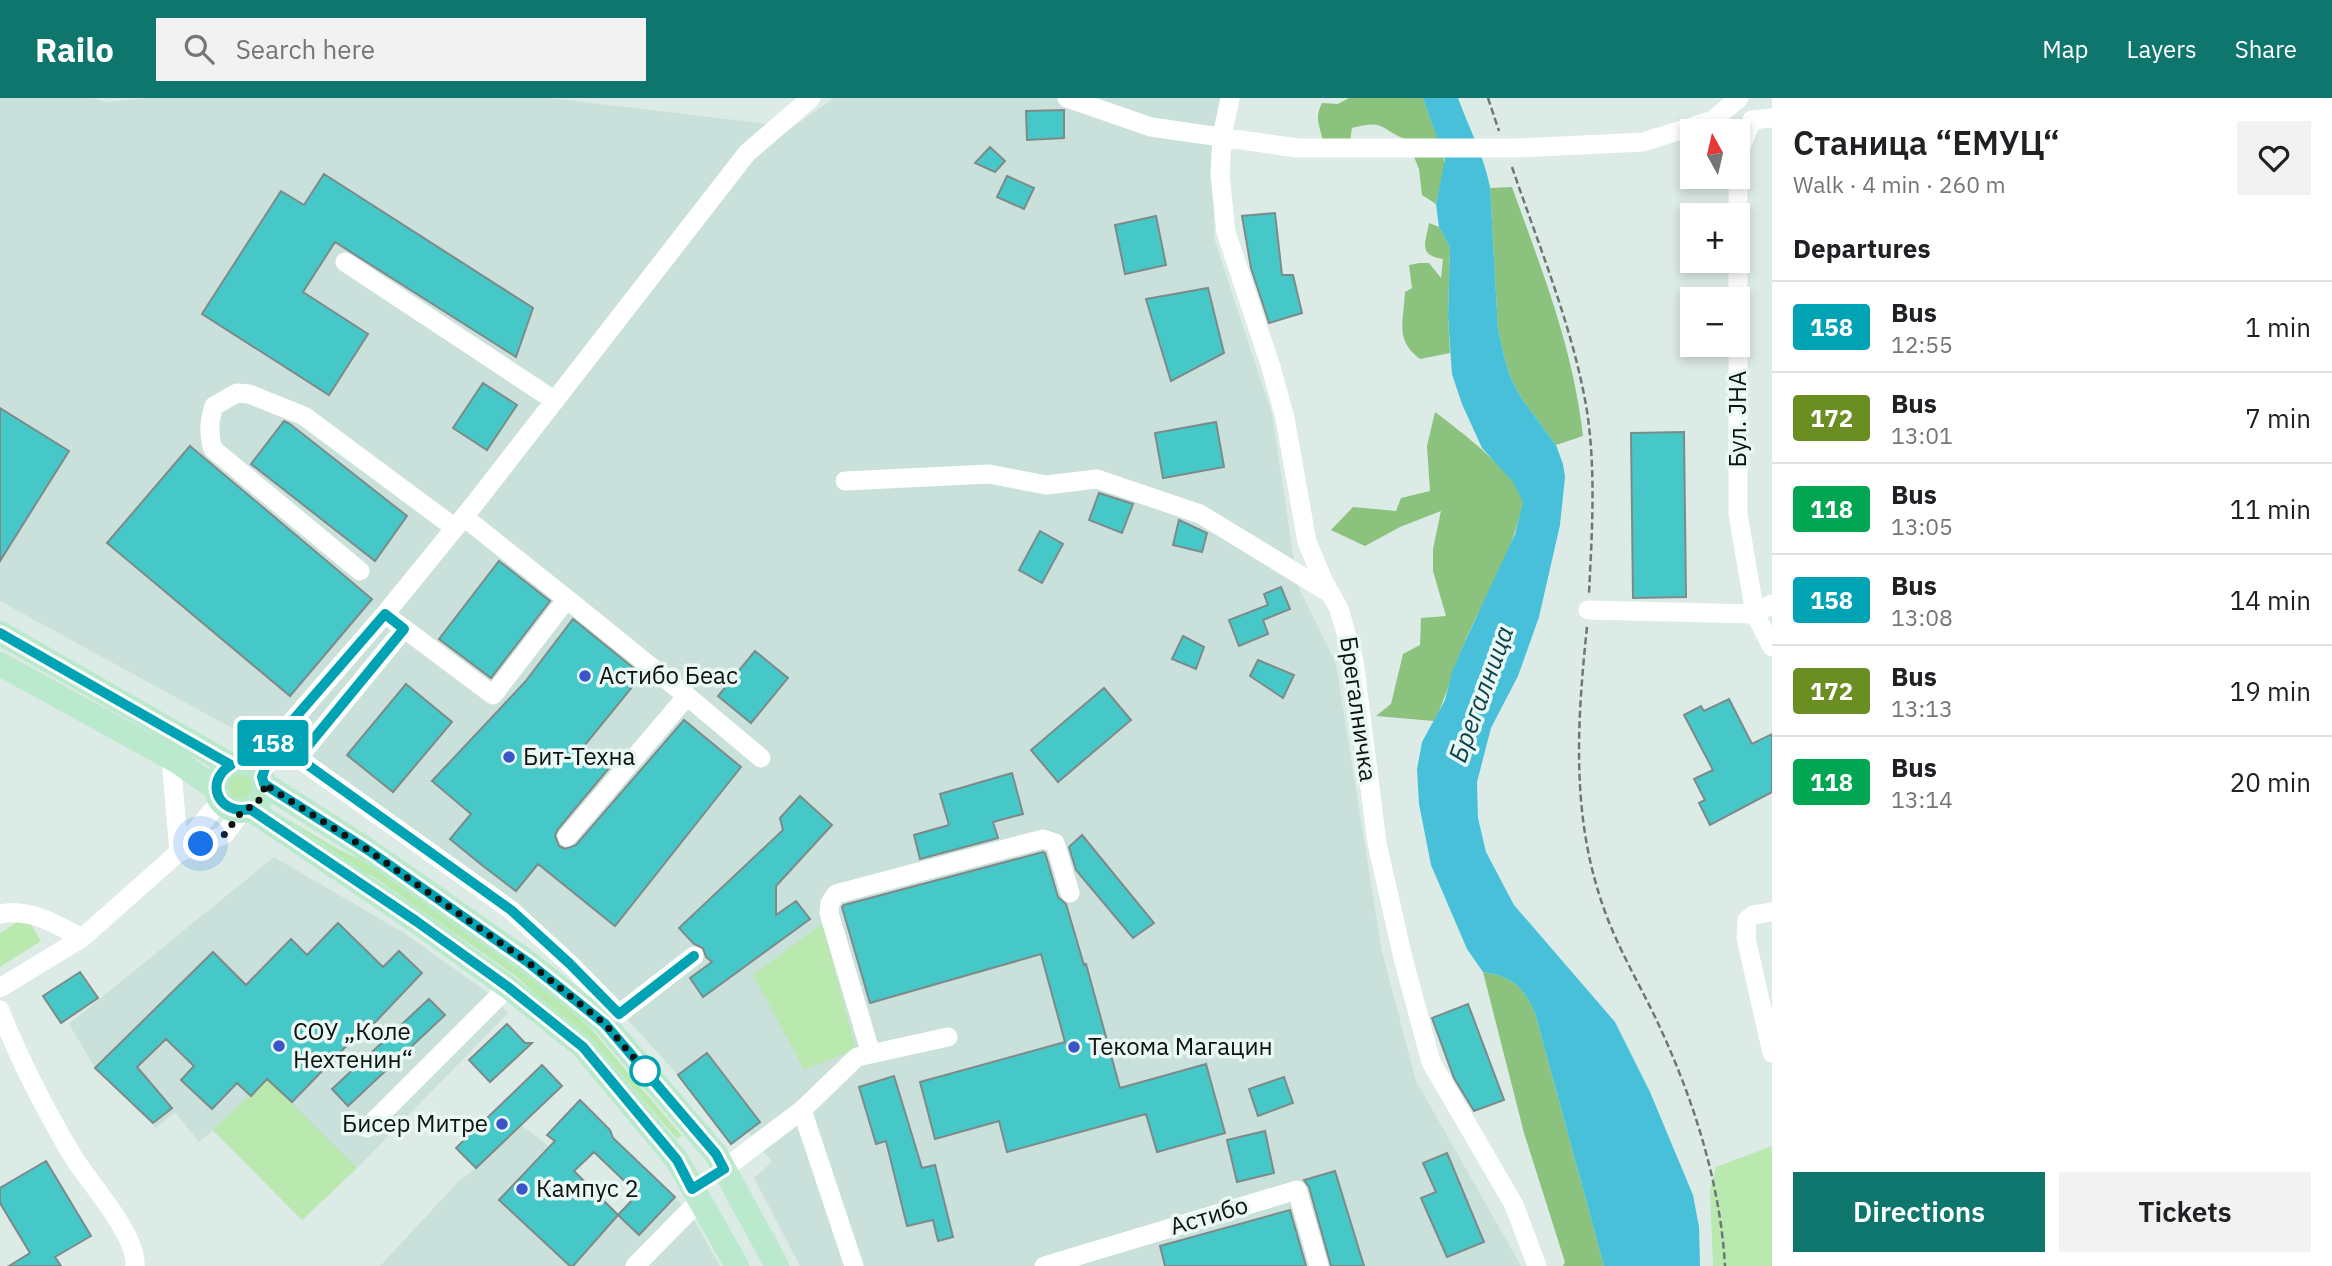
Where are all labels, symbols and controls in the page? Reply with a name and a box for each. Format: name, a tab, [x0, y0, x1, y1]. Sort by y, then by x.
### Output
search box	[156, 18, 646, 81]
text: Railo	[35, 28, 114, 71]
icon: search	[180, 30, 218, 68]
text: Search here	[236, 32, 375, 66]
text: Map	[2042, 33, 2089, 65]
text: Layers	[2127, 33, 2197, 65]
text: Share	[2235, 33, 2297, 65]
north arrow	[1680, 119, 1750, 189]
map controls	[1680, 119, 1750, 357]
text: Станица “ЕМУЦ“	[1793, 121, 2060, 164]
button: heart	[2237, 121, 2311, 195]
text: Walk · 4 min · 260 m	[1793, 169, 2006, 199]
button: +	[1680, 203, 1750, 273]
text: Departures	[1793, 231, 1931, 265]
button: −	[1680, 287, 1750, 357]
text: Bus	[1891, 295, 1937, 329]
text: 1 min	[2245, 310, 2311, 344]
text: 158	[1810, 311, 1853, 343]
text: 12:55	[1891, 329, 1953, 359]
street label: Бул. ЈНА	[1721, 371, 1753, 467]
text: Bus	[1891, 386, 1937, 420]
text: 7 min	[2245, 401, 2311, 435]
text: 172	[1810, 402, 1853, 434]
text: 13:01	[1891, 420, 1953, 450]
text: Bus	[1891, 477, 1937, 511]
text: 11 min	[2230, 492, 2311, 526]
text: 118	[1810, 493, 1853, 525]
text: 13:05	[1891, 511, 1953, 541]
text: Bus	[1891, 568, 1937, 602]
text: 14 min	[2230, 583, 2311, 617]
text: 158	[1810, 584, 1853, 616]
text: 13:08	[1891, 602, 1953, 632]
water label: Брегалница	[1440, 621, 1520, 767]
street label: Брегалничка	[1333, 634, 1385, 784]
place label: Астибо Беас	[599, 659, 738, 691]
text: Bus	[1891, 659, 1937, 693]
marker: Астибо Беас	[577, 668, 593, 684]
text: 19 min	[2230, 674, 2311, 708]
text: 172	[1810, 675, 1853, 707]
text: 13:13	[1891, 693, 1953, 723]
line badge: 158	[233, 720, 313, 766]
text: 158	[251, 727, 295, 759]
place label: Бит-Техна	[523, 740, 636, 772]
marker: Бит-Техна	[501, 749, 517, 765]
text: Bus	[1891, 750, 1937, 784]
text: 20 min	[2230, 765, 2311, 799]
text: 118	[1810, 766, 1853, 798]
text: 13:14	[1891, 784, 1953, 814]
your location	[183, 826, 218, 861]
place label: СОУ „Коле Нехтенин“	[293, 1015, 413, 1075]
place label: Текома Магацин	[1088, 1030, 1273, 1062]
marker: СОУ „Коле Нехтенин“	[271, 1038, 287, 1054]
marker: Текома Магацин	[1066, 1039, 1082, 1055]
unlabelled marker	[630, 1056, 660, 1086]
place label: Бисер Митре	[342, 1107, 488, 1139]
marker: Бисер Митре	[494, 1116, 510, 1132]
place label: Кампус 2	[536, 1172, 639, 1204]
button: Directions	[1793, 1172, 2045, 1252]
button: Tickets	[2059, 1172, 2311, 1252]
marker: Кампус 2	[514, 1181, 530, 1197]
street label: Астибо	[1166, 1188, 1252, 1242]

